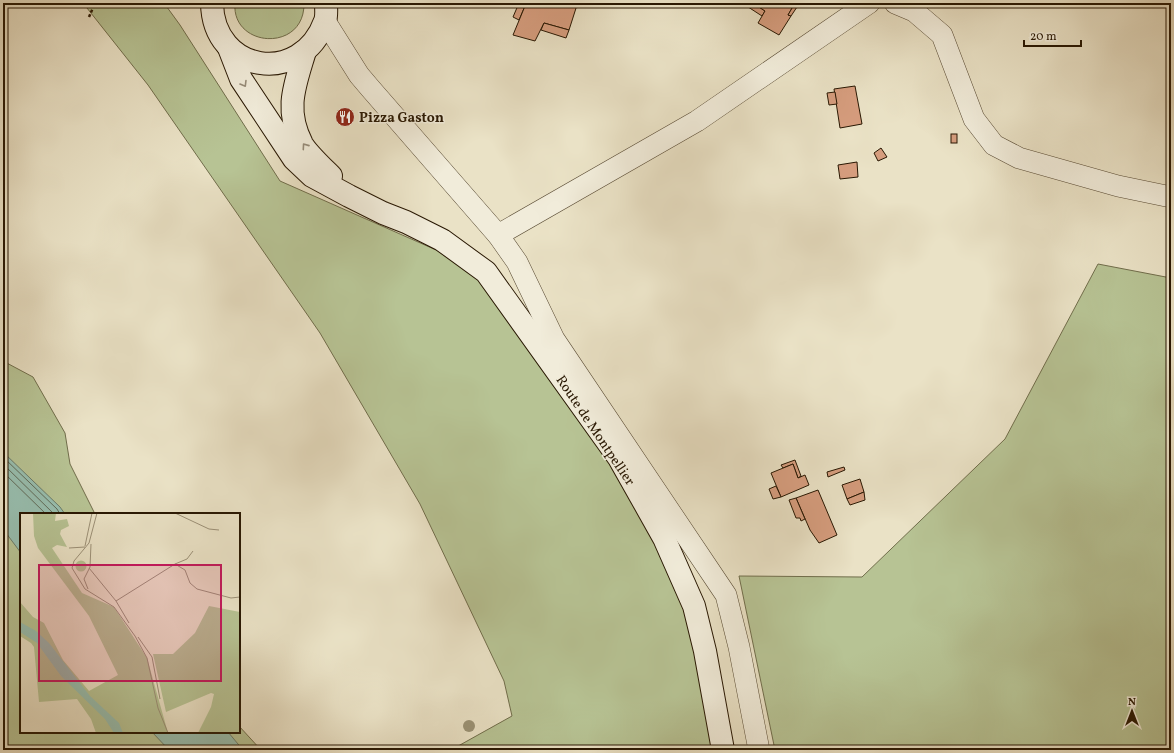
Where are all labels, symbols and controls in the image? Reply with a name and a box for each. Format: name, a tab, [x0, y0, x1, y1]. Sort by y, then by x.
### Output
scale bar	[1024, 22, 1081, 48]
text: 20 m	[1030, 29, 1057, 45]
one-way arrow	[239, 80, 247, 87]
restaurant icon: Pizza Gaston	[334, 106, 356, 128]
place label: Pizza Gaston	[359, 109, 444, 128]
one-way arrow	[302, 143, 310, 150]
street label: Route de Montpellier	[551, 372, 639, 490]
inset map	[20, 513, 240, 733]
north arrow	[1112, 691, 1152, 731]
text: N	[1128, 695, 1136, 710]

